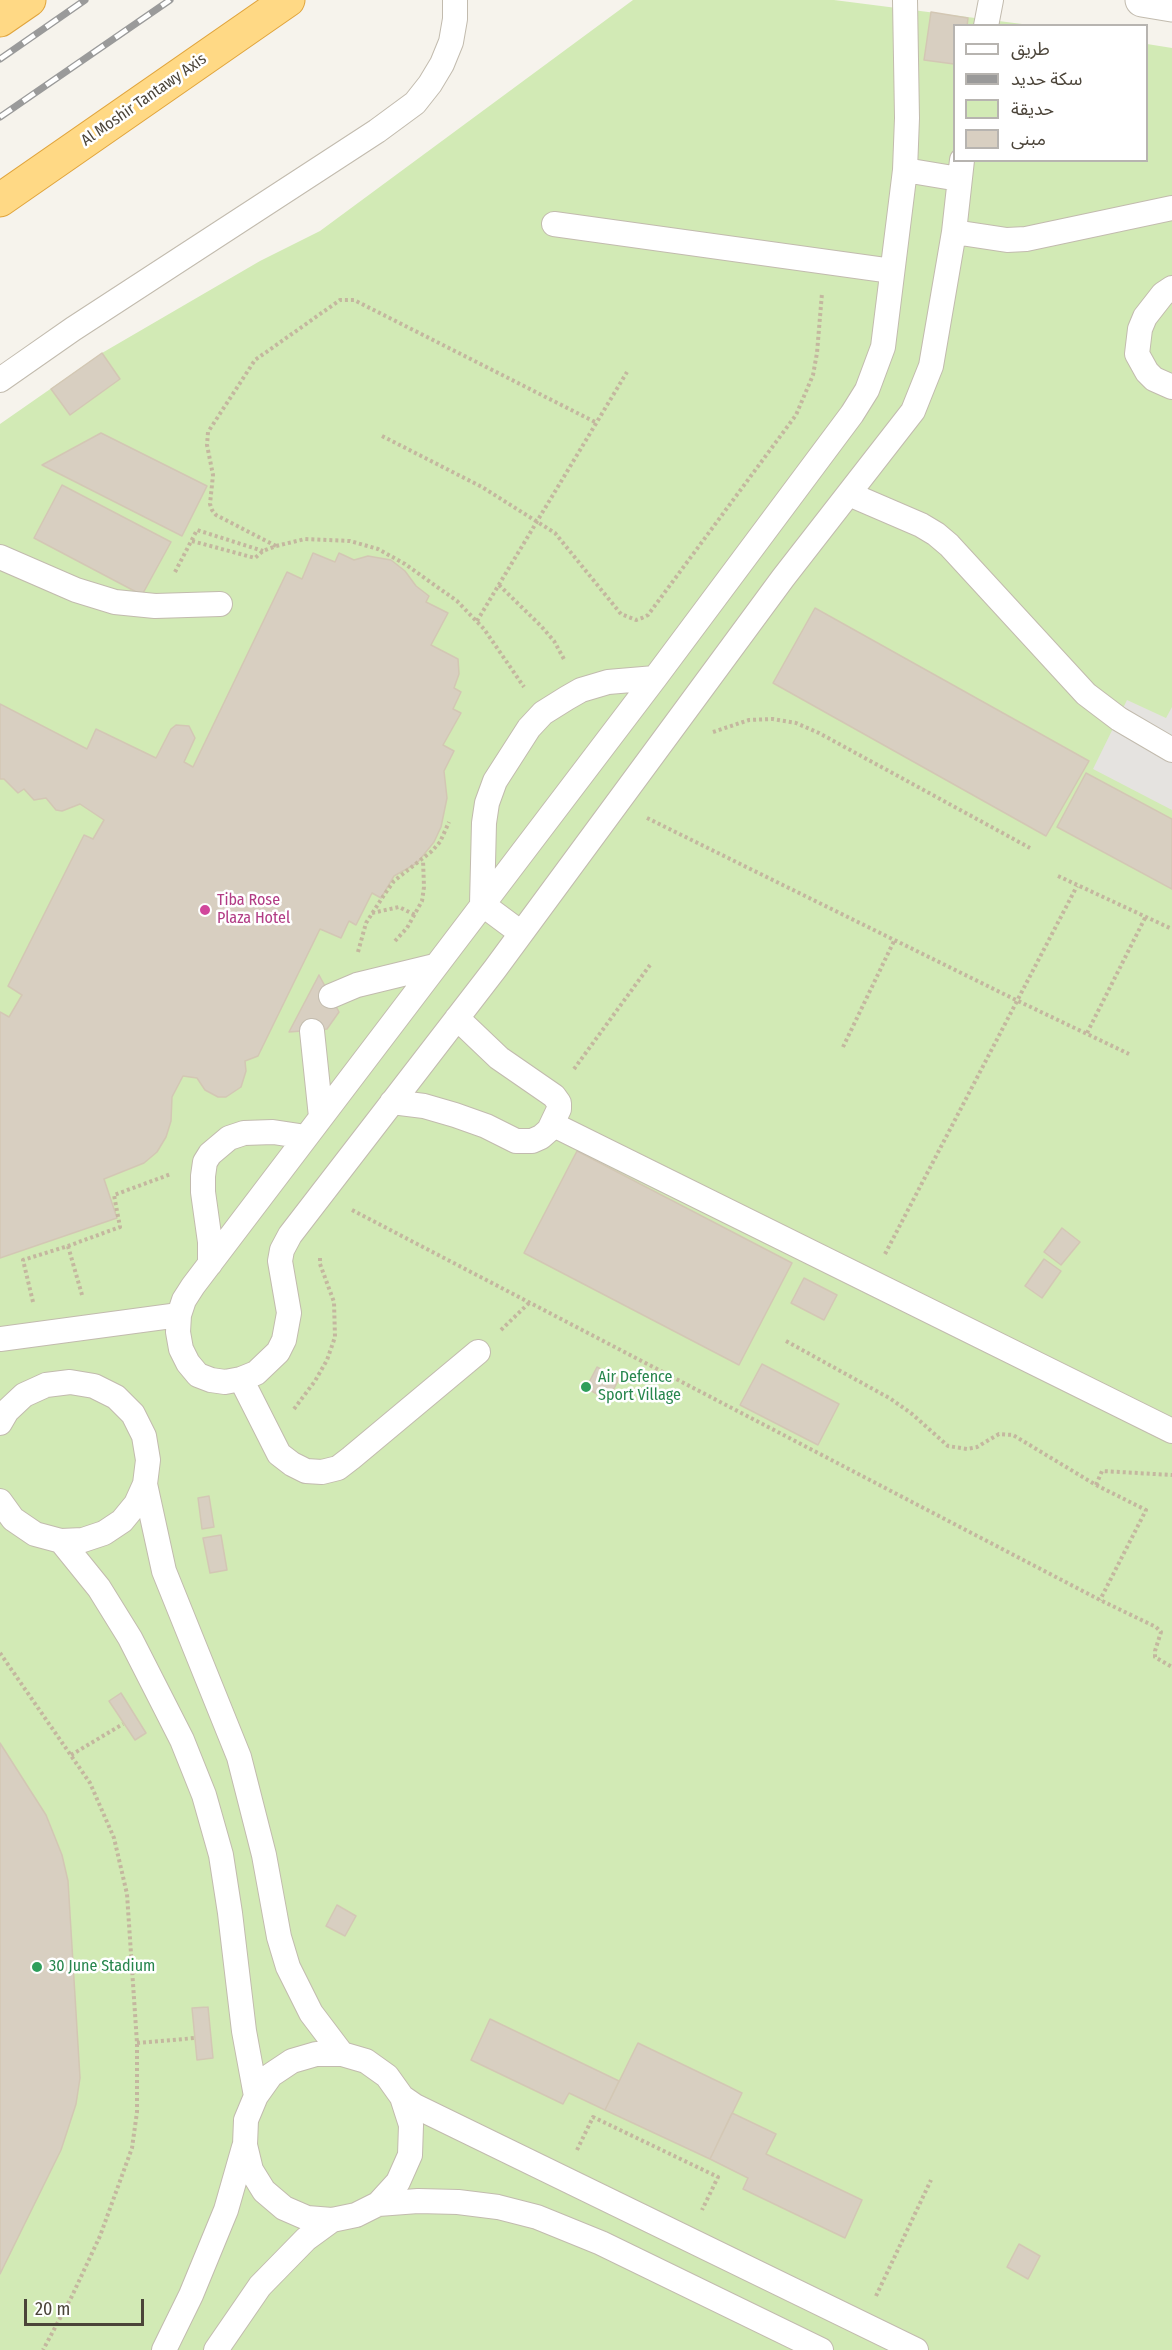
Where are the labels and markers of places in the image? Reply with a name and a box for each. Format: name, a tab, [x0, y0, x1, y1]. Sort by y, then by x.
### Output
place label: Tiba Rose Plaza Hotel	[217, 891, 290, 929]
marker: Tiba Rose Plaza Hotel	[198, 903, 212, 917]
place label: Air Defence Sport Village	[598, 1368, 681, 1406]
marker: Air Defence Sport Village	[579, 1380, 593, 1394]
place label: 30 June Stadium	[49, 1957, 155, 1977]
marker: 30 June Stadium	[30, 1960, 44, 1974]

